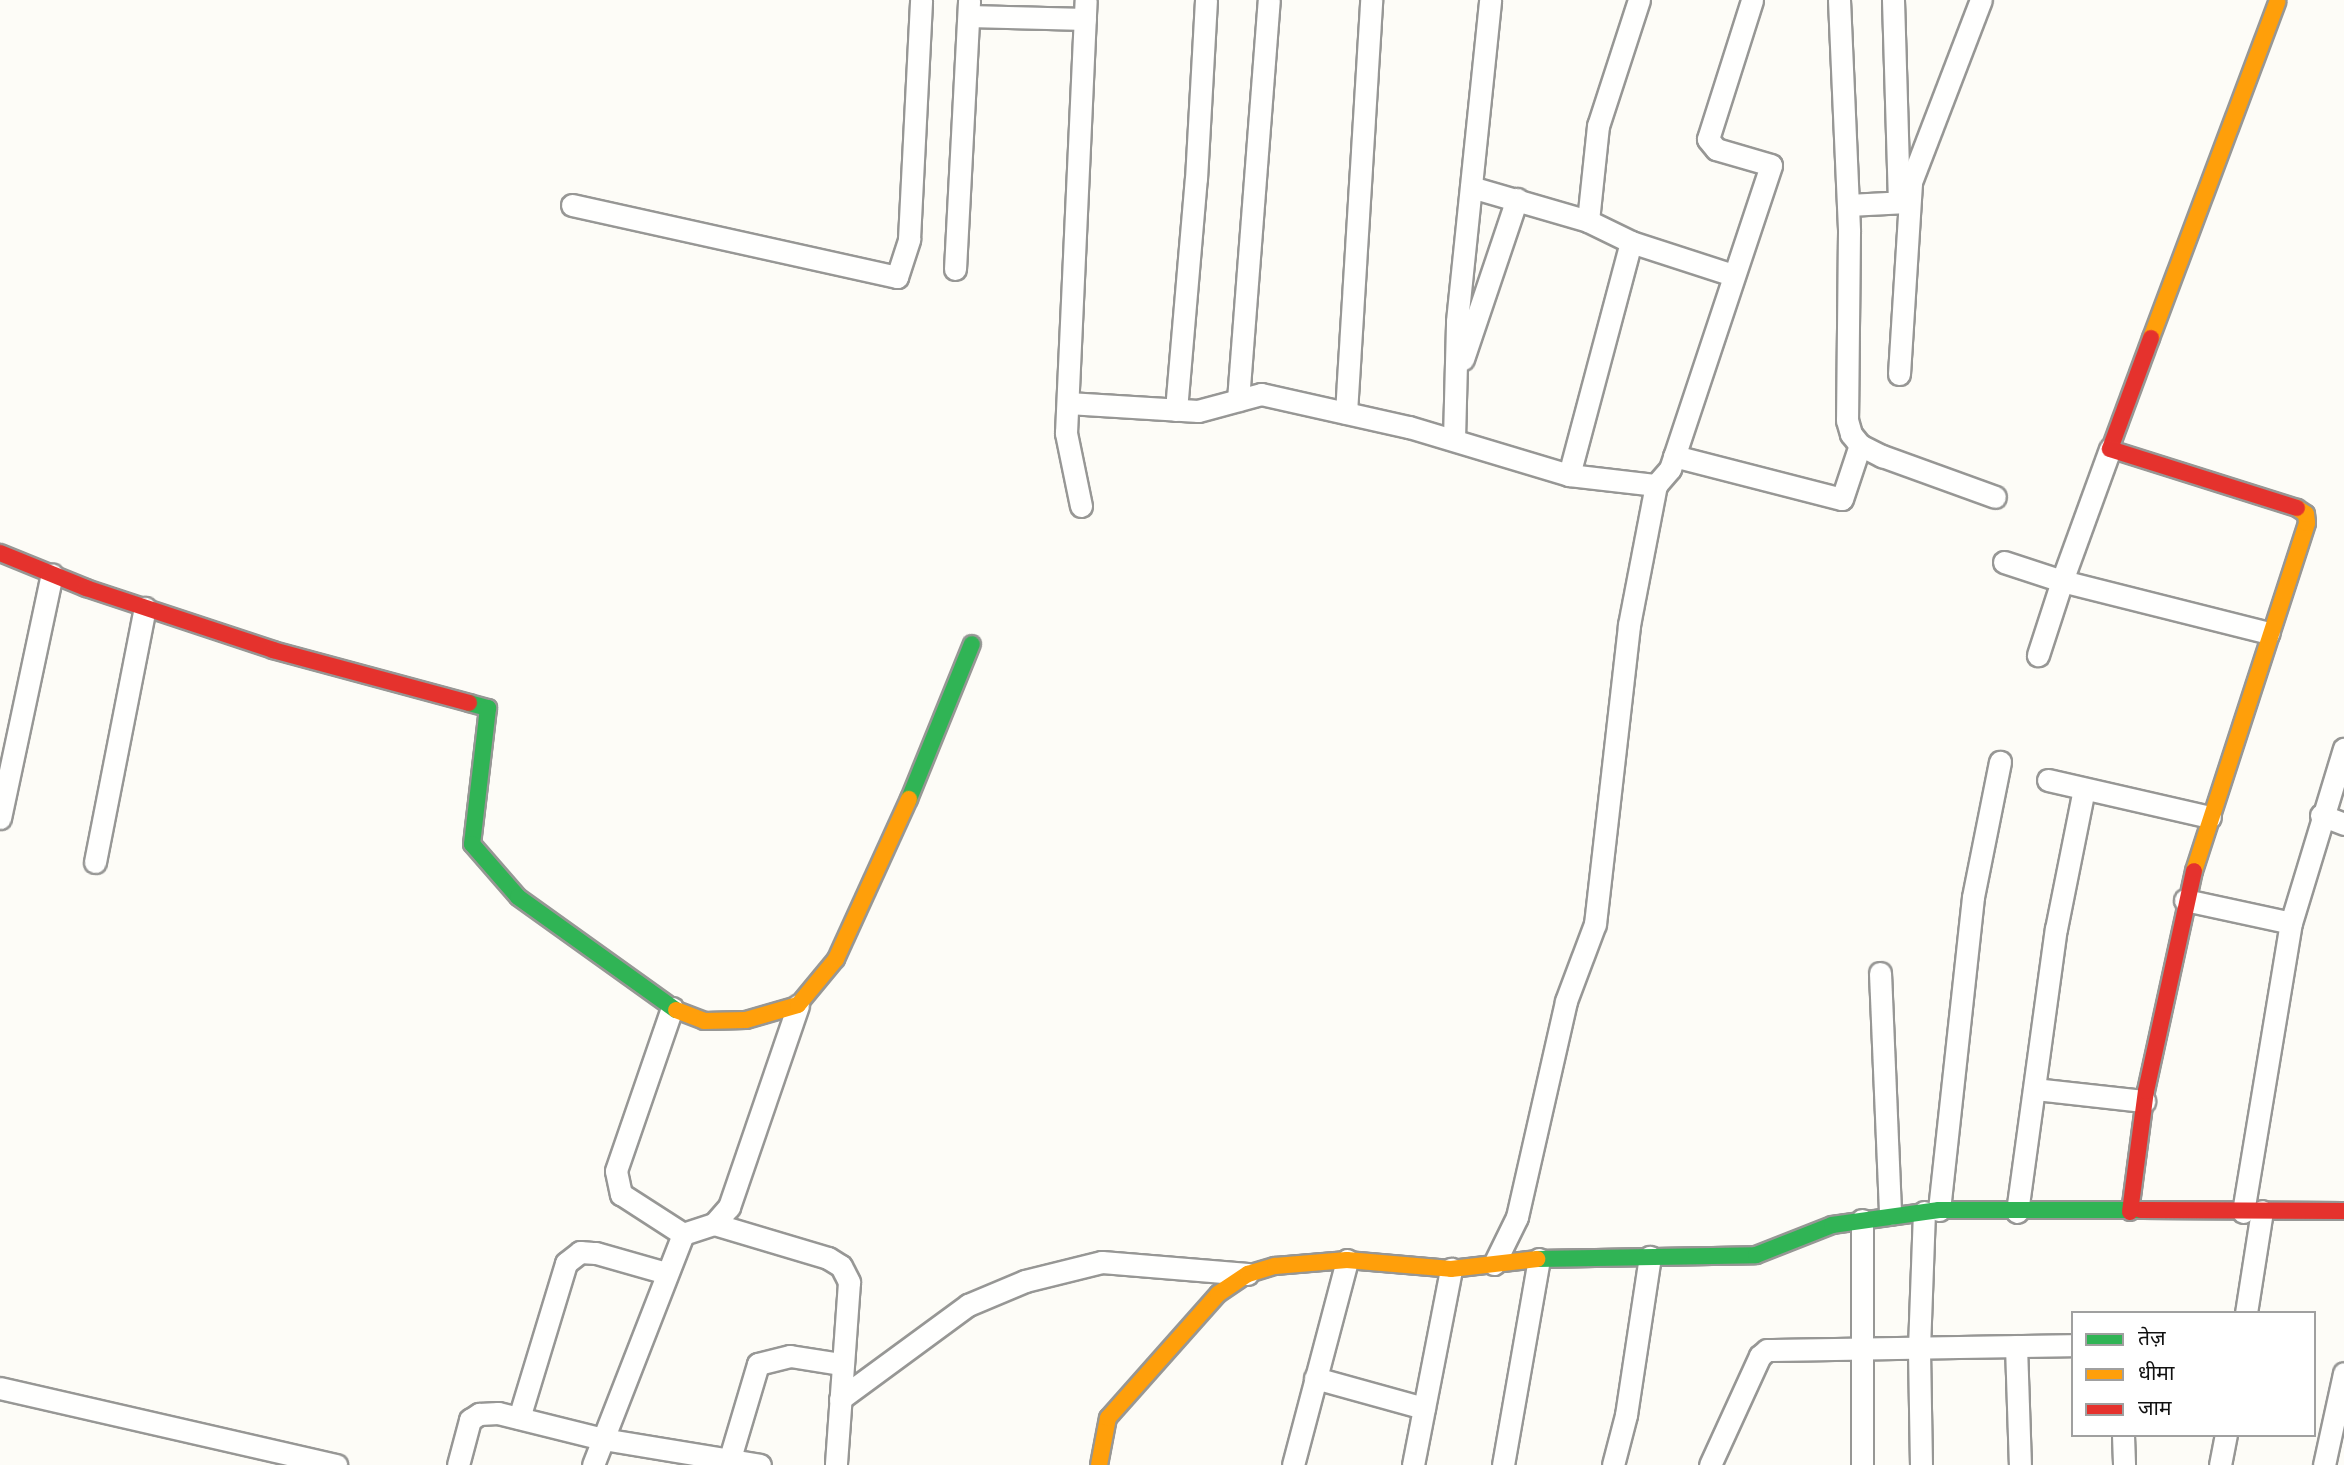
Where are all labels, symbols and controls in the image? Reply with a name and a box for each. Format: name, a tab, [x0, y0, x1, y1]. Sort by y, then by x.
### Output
legend	[2071, 1311, 2316, 1437]
text: तेज़	[2138, 1326, 2166, 1350]
text: धीमा	[2138, 1361, 2174, 1385]
text: जाम	[2138, 1396, 2172, 1420]

